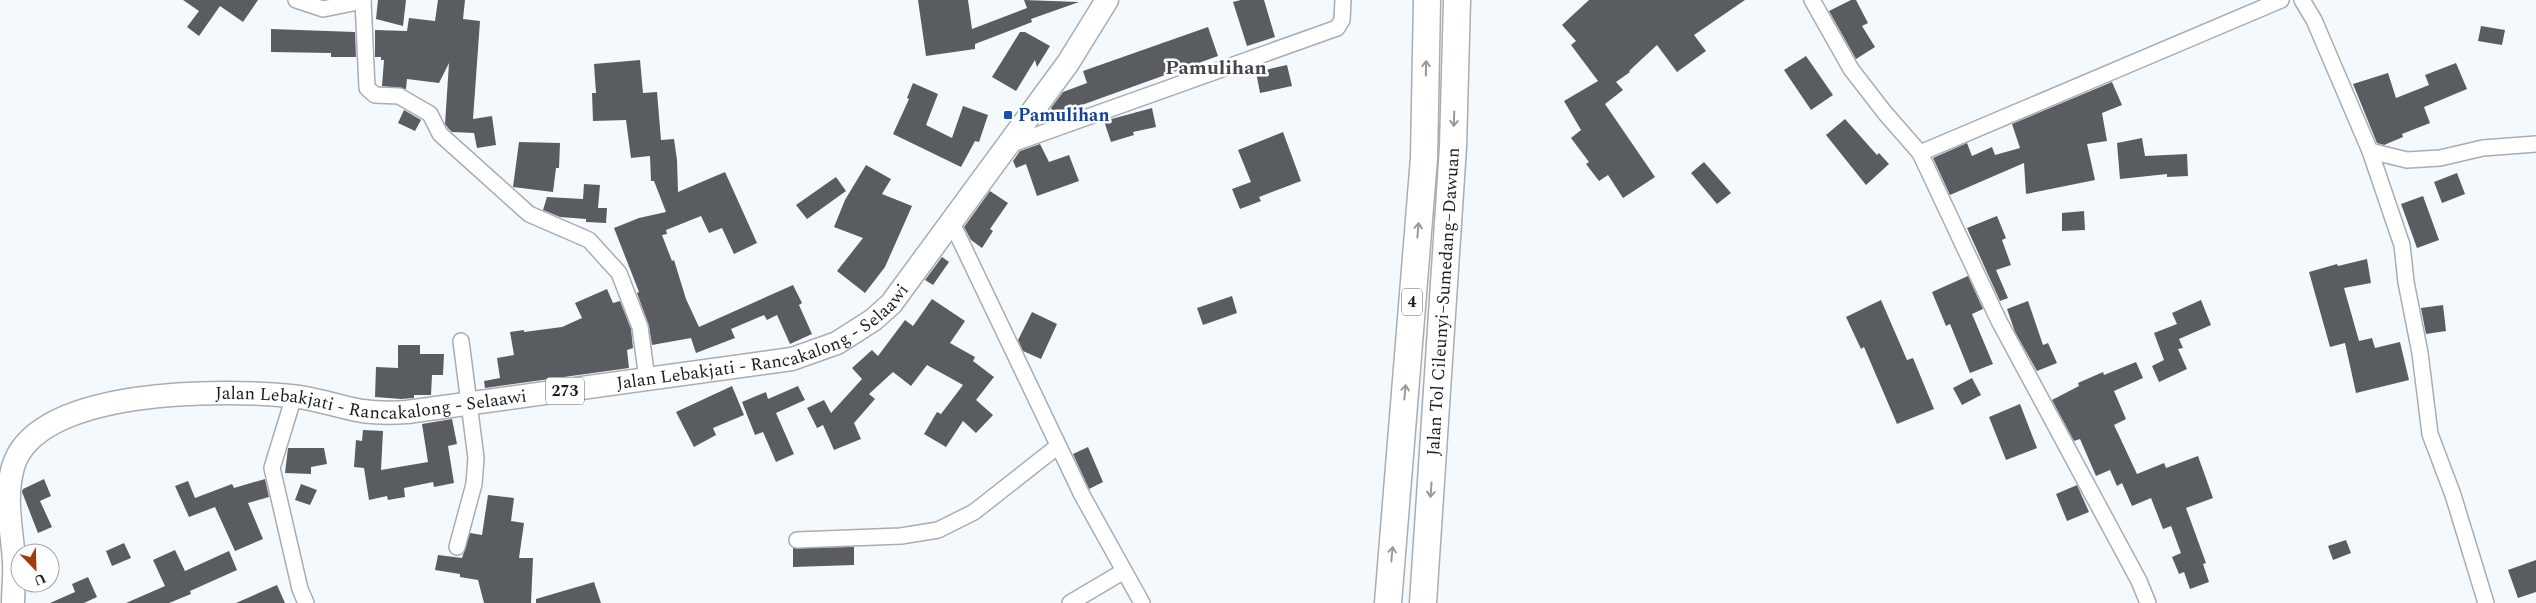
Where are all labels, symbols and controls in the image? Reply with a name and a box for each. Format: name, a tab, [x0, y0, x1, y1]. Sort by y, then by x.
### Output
district label: Pamulihan	[1165, 53, 1267, 83]
one-way arrow	[1421, 60, 1431, 76]
place label: Pamulihan	[1018, 102, 1110, 129]
marker: Pamulihan	[1002, 109, 1014, 121]
one-way arrow	[1449, 110, 1459, 126]
street label: Jalan Tol Cileunyi–Sumedang–Dawuan	[1419, 147, 1466, 457]
one-way arrow	[1413, 223, 1422, 239]
street label: Jalan Lebakjati - Rancakalong - Selaawi	[615, 278, 915, 397]
road number: 4	[1402, 288, 1422, 316]
road number: 273	[546, 378, 584, 404]
street label: Jalan Lebakjati - Rancakalong - Selaawi	[215, 379, 528, 426]
one-way arrow	[1400, 385, 1409, 401]
one-way arrow	[1426, 482, 1435, 498]
north arrow	[10, 543, 60, 593]
one-way arrow	[1387, 547, 1396, 563]
text: U	[30, 568, 49, 592]

